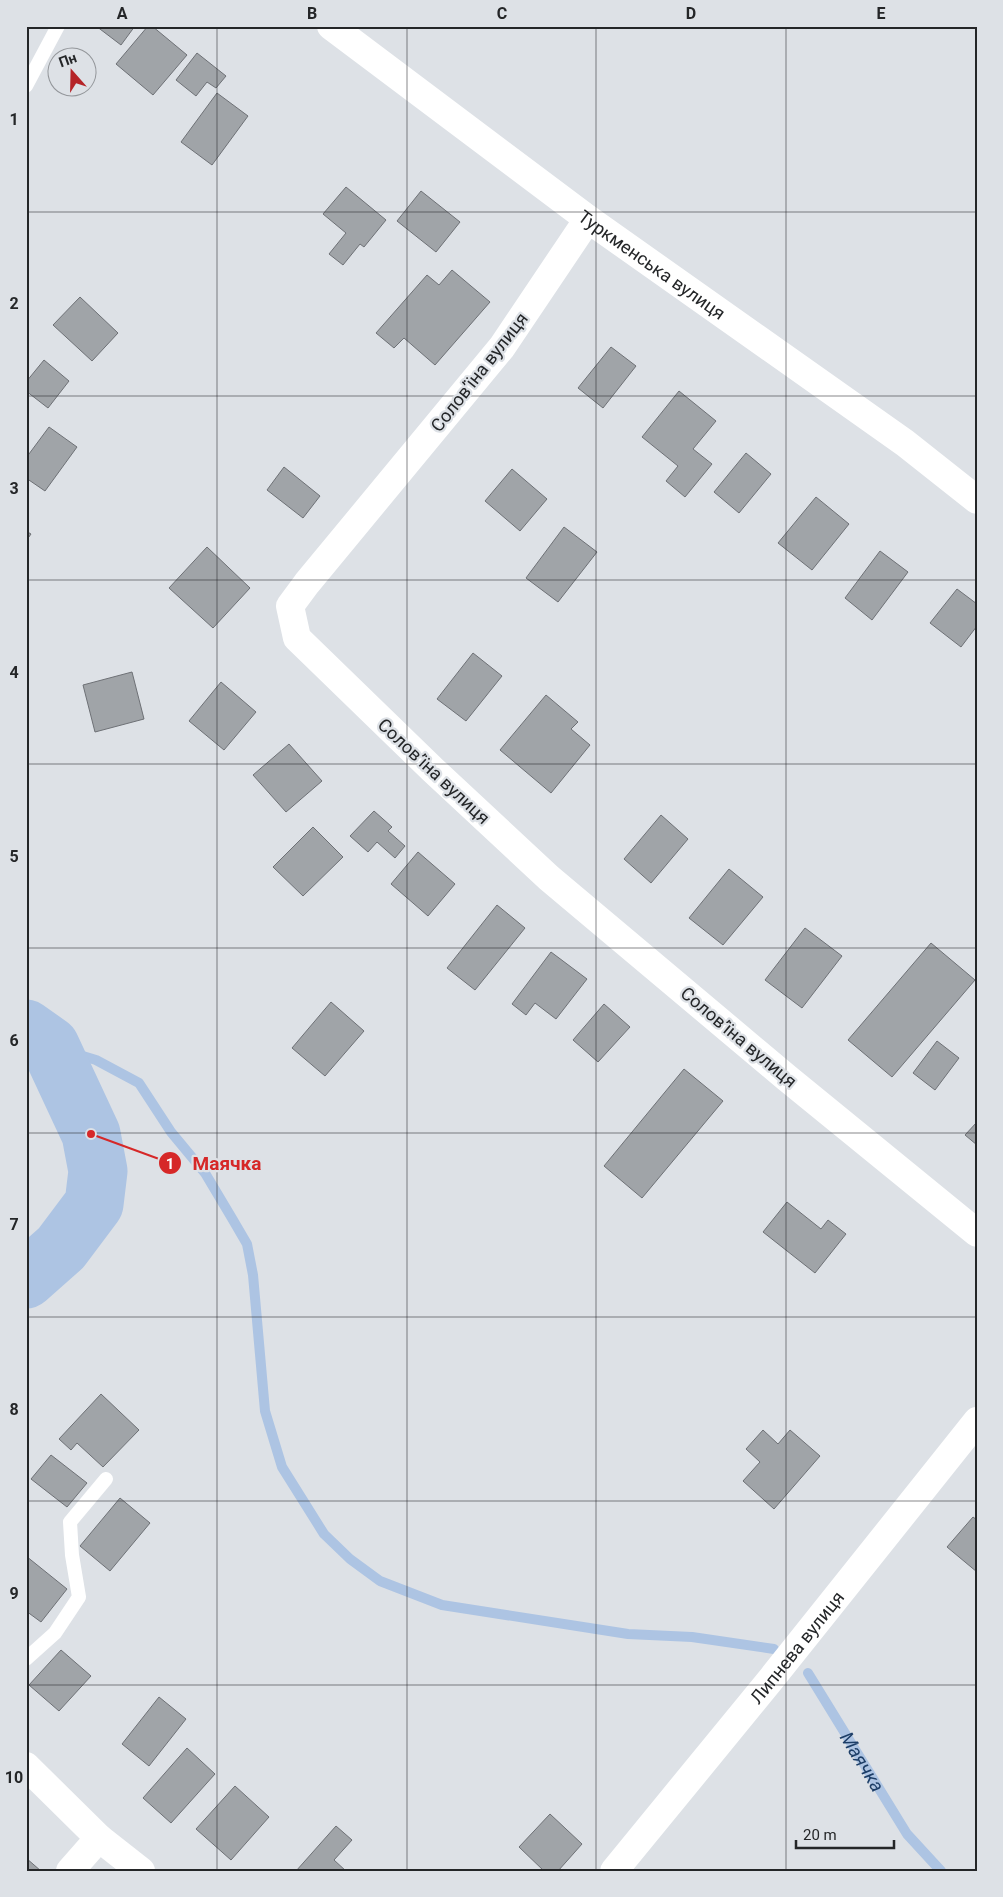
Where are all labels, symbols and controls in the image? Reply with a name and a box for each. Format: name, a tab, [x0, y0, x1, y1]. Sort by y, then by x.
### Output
text: A	[117, 4, 128, 23]
text: B	[307, 4, 317, 23]
text: C	[497, 4, 507, 23]
text: D	[686, 4, 696, 23]
text: E	[877, 4, 886, 23]
north arrow	[48, 48, 98, 98]
text: Пн	[56, 49, 79, 70]
text: 1	[9, 110, 19, 129]
street label: Туркменська вулиця	[575, 205, 730, 323]
text: 2	[9, 294, 19, 313]
street label: Соловʼїна вулиця	[426, 308, 532, 436]
text: 3	[9, 479, 19, 498]
text: 4	[9, 663, 19, 682]
street label: Соловʼїна вулиця	[374, 714, 494, 828]
text: 5	[9, 847, 19, 866]
street label: Соловʼїна вулиця	[677, 982, 801, 1092]
text: 6	[9, 1031, 19, 1050]
callout: Маячка	[157, 1146, 271, 1180]
text: Маячка	[193, 1152, 261, 1175]
text: 1	[166, 1155, 174, 1173]
text: 7	[9, 1215, 19, 1234]
text: 8	[9, 1400, 19, 1419]
text: 9	[9, 1584, 19, 1603]
street label: Липнева вулиця	[745, 1587, 848, 1707]
water label: Маячка	[835, 1727, 890, 1796]
text: 10	[5, 1768, 23, 1787]
scale bar	[796, 1817, 893, 1849]
text: 20 m	[803, 1826, 837, 1844]

